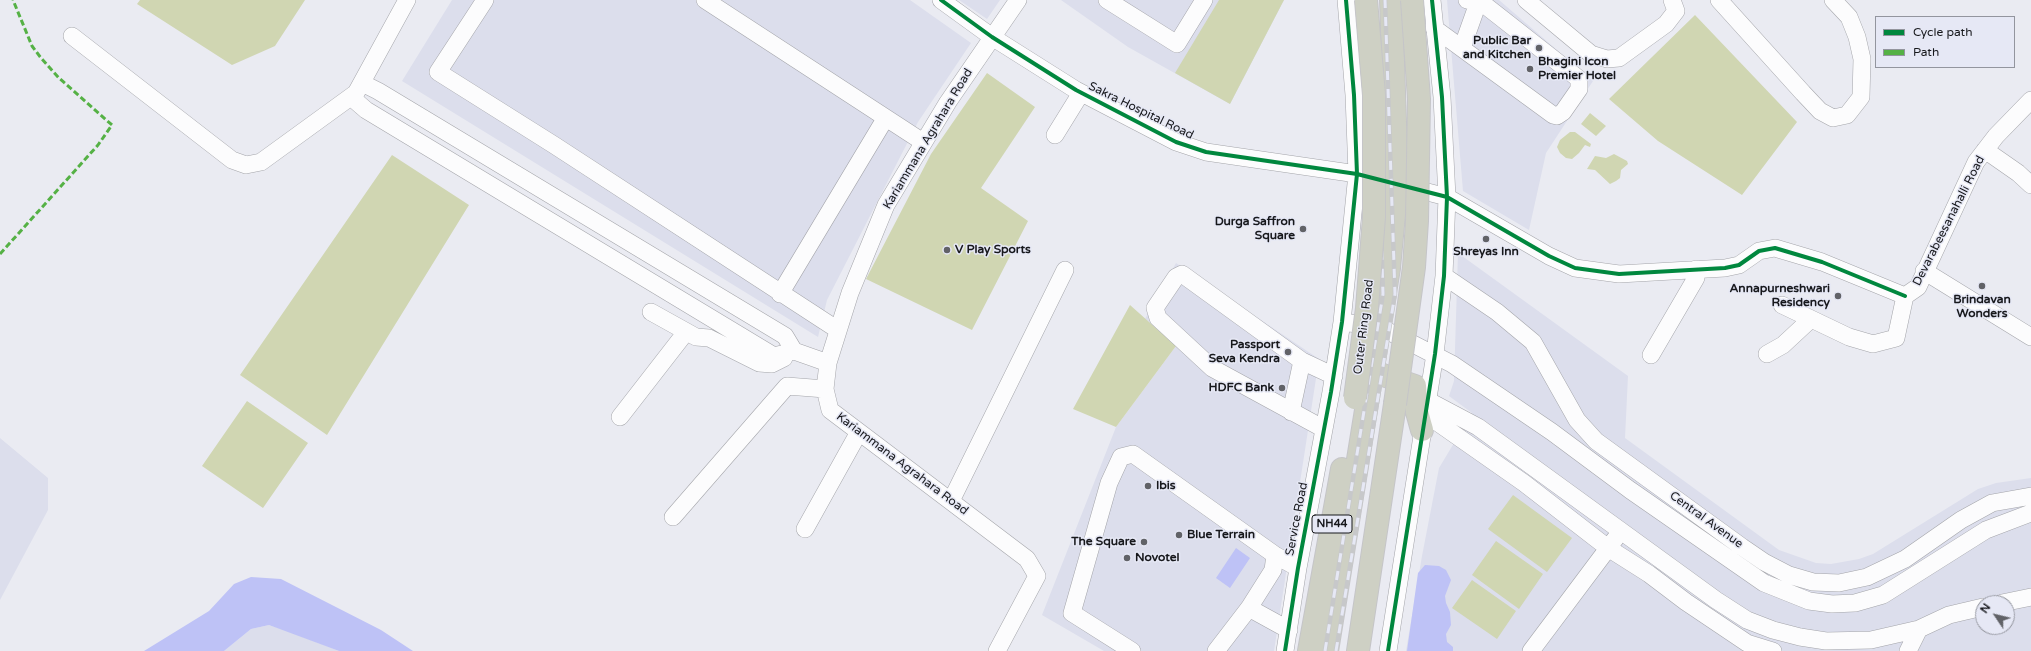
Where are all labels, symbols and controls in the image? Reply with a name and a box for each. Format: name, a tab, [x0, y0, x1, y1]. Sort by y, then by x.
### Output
legend	[1875, 16, 2015, 68]
text: Cycle path	[1913, 25, 1972, 39]
place label: Public Bar and Kitchen	[1463, 34, 1531, 62]
marker: Public Bar and Kitchen	[1534, 43, 1544, 53]
text: Path	[1913, 45, 1939, 59]
place label: Bhagini Icon Premier Hotel	[1538, 55, 1616, 83]
marker: Bhagini Icon Premier Hotel	[1525, 64, 1535, 74]
street label: Kariammana Agrahara Road	[880, 66, 976, 212]
street label: Sakra Hospital Road	[1086, 79, 1196, 143]
street label: Devarabeesanahalli Road	[1910, 154, 1988, 288]
place label: Durga Saffron Square	[1215, 215, 1295, 243]
marker: Durga Saffron Square	[1298, 224, 1308, 234]
marker: Shreyas Inn	[1481, 234, 1491, 244]
place label: V Play Sports	[955, 243, 1031, 257]
marker: V Play Sports	[942, 245, 952, 255]
place label: Shreyas Inn	[1453, 245, 1519, 259]
street label: Outer Ring Road	[1351, 279, 1377, 375]
marker: Brindavan Wonders	[1977, 281, 1987, 291]
place label: Annapurneshwari Residency	[1729, 282, 1830, 310]
marker: Annapurneshwari Residency	[1833, 291, 1843, 301]
place label: Brindavan Wonders	[1953, 293, 2011, 321]
place label: Passport Seva Kendra	[1209, 338, 1280, 366]
marker: Passport Seva Kendra	[1283, 347, 1293, 357]
place label: HDFC Bank	[1209, 381, 1274, 395]
marker: HDFC Bank	[1277, 383, 1287, 393]
street label: Kariammana Agrahara Road	[833, 410, 971, 518]
place label: Ibis	[1156, 479, 1176, 493]
marker: Ibis	[1143, 481, 1153, 491]
street label: Service Road	[1283, 481, 1311, 557]
street label: Central Avenue	[1667, 489, 1745, 551]
road number: NH44	[1312, 515, 1352, 533]
place label: Blue Terrain	[1187, 528, 1255, 542]
marker: Blue Terrain	[1174, 530, 1184, 540]
place label: The Square	[1071, 535, 1136, 549]
marker: The Square	[1139, 537, 1149, 547]
place label: Novotel	[1135, 551, 1179, 565]
marker: Novotel	[1122, 553, 1132, 563]
north arrow	[1975, 595, 2015, 635]
text: N	[1978, 601, 1993, 616]

